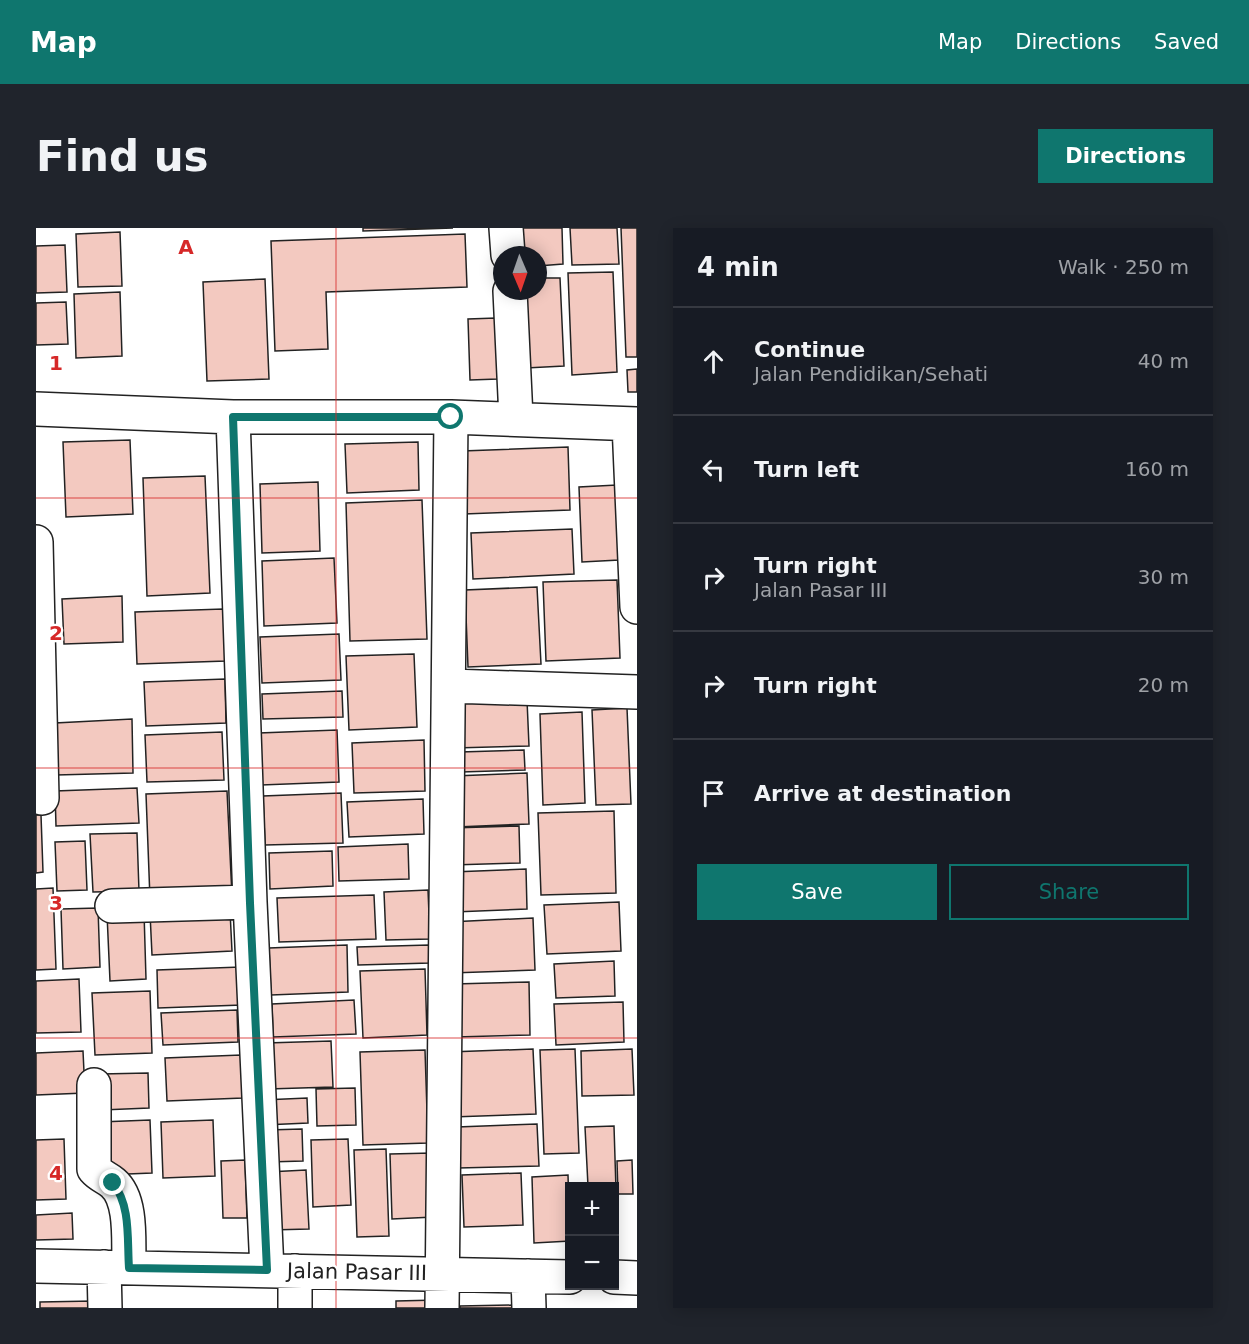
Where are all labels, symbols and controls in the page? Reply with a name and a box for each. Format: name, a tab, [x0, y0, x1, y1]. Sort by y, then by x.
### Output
text: Map	[30, 26, 97, 59]
text: Map	[938, 30, 982, 54]
text: Directions	[1015, 30, 1121, 54]
text: Saved	[1154, 30, 1219, 54]
button: Directions	[1038, 129, 1213, 183]
text: Find us	[36, 132, 209, 181]
text: A	[178, 235, 194, 259]
north arrow	[493, 246, 547, 300]
text: 4 min	[697, 252, 779, 282]
text: Walk · 250 m	[1058, 255, 1189, 279]
text: Continue	[754, 337, 865, 362]
icon: ahead	[697, 345, 730, 378]
text: 40 m	[1138, 349, 1189, 373]
text: 1	[49, 351, 63, 375]
text: Jalan Pendidikan/Sehati	[754, 362, 988, 386]
route start	[437, 403, 463, 429]
icon: left	[697, 453, 730, 486]
text: Turn left	[754, 457, 859, 482]
text: 160 m	[1125, 457, 1189, 481]
text: Turn right	[754, 553, 877, 578]
icon: right	[697, 561, 730, 594]
text: 30 m	[1138, 565, 1189, 589]
text: Jalan Pasar III	[754, 578, 887, 602]
text: 2	[49, 621, 63, 645]
icon: right	[697, 669, 730, 702]
text: Turn right	[754, 673, 877, 698]
text: 20 m	[1138, 673, 1189, 697]
icon: arrive	[697, 777, 730, 810]
text: Arrive at destination	[754, 781, 1011, 806]
button: Save	[697, 864, 937, 920]
button: Share	[949, 864, 1189, 920]
text: 3	[49, 891, 63, 915]
text: 4	[49, 1161, 63, 1185]
route end	[99, 1169, 125, 1195]
map controls	[565, 1182, 619, 1290]
button: +	[565, 1182, 619, 1236]
button: −	[565, 1236, 619, 1290]
street label: Jalan Pasar III	[285, 1259, 427, 1285]

